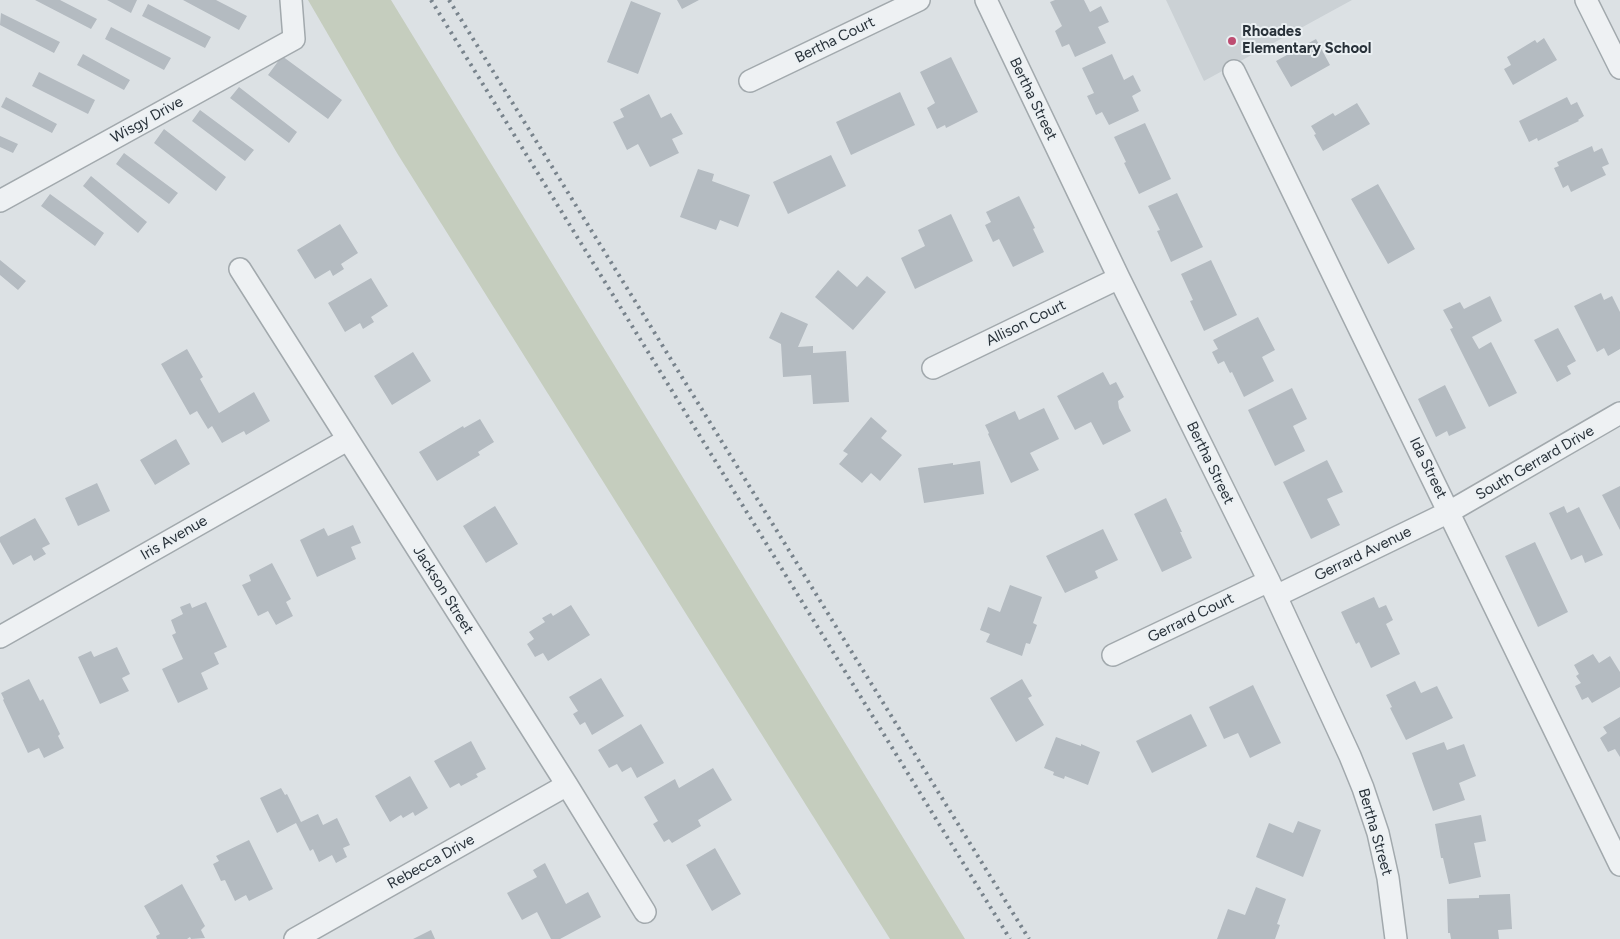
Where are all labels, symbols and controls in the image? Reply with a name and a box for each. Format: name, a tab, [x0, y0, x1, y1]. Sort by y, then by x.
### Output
street label: Bertha Court	[792, 13, 878, 67]
place label: Rhoades Elementary School	[1242, 23, 1371, 58]
marker: Rhoades Elementary School	[1226, 35, 1238, 47]
street label: Bertha Street	[1005, 55, 1061, 143]
street label: Wisgy Drive	[108, 93, 186, 147]
street label: Allison Court	[983, 296, 1069, 350]
street label: Bertha Street	[1182, 419, 1238, 507]
street label: South Gerrard Drive	[1473, 422, 1597, 504]
street label: Ida Street	[1405, 434, 1451, 502]
street label: Iris Avenue	[137, 512, 211, 564]
street label: Gerrard Avenue	[1312, 523, 1414, 585]
street label: Jackson Street	[409, 543, 477, 637]
street label: Gerrard Court	[1145, 589, 1237, 647]
street label: Bertha Street	[1354, 786, 1396, 878]
street label: Rebecca Drive	[384, 831, 478, 893]

